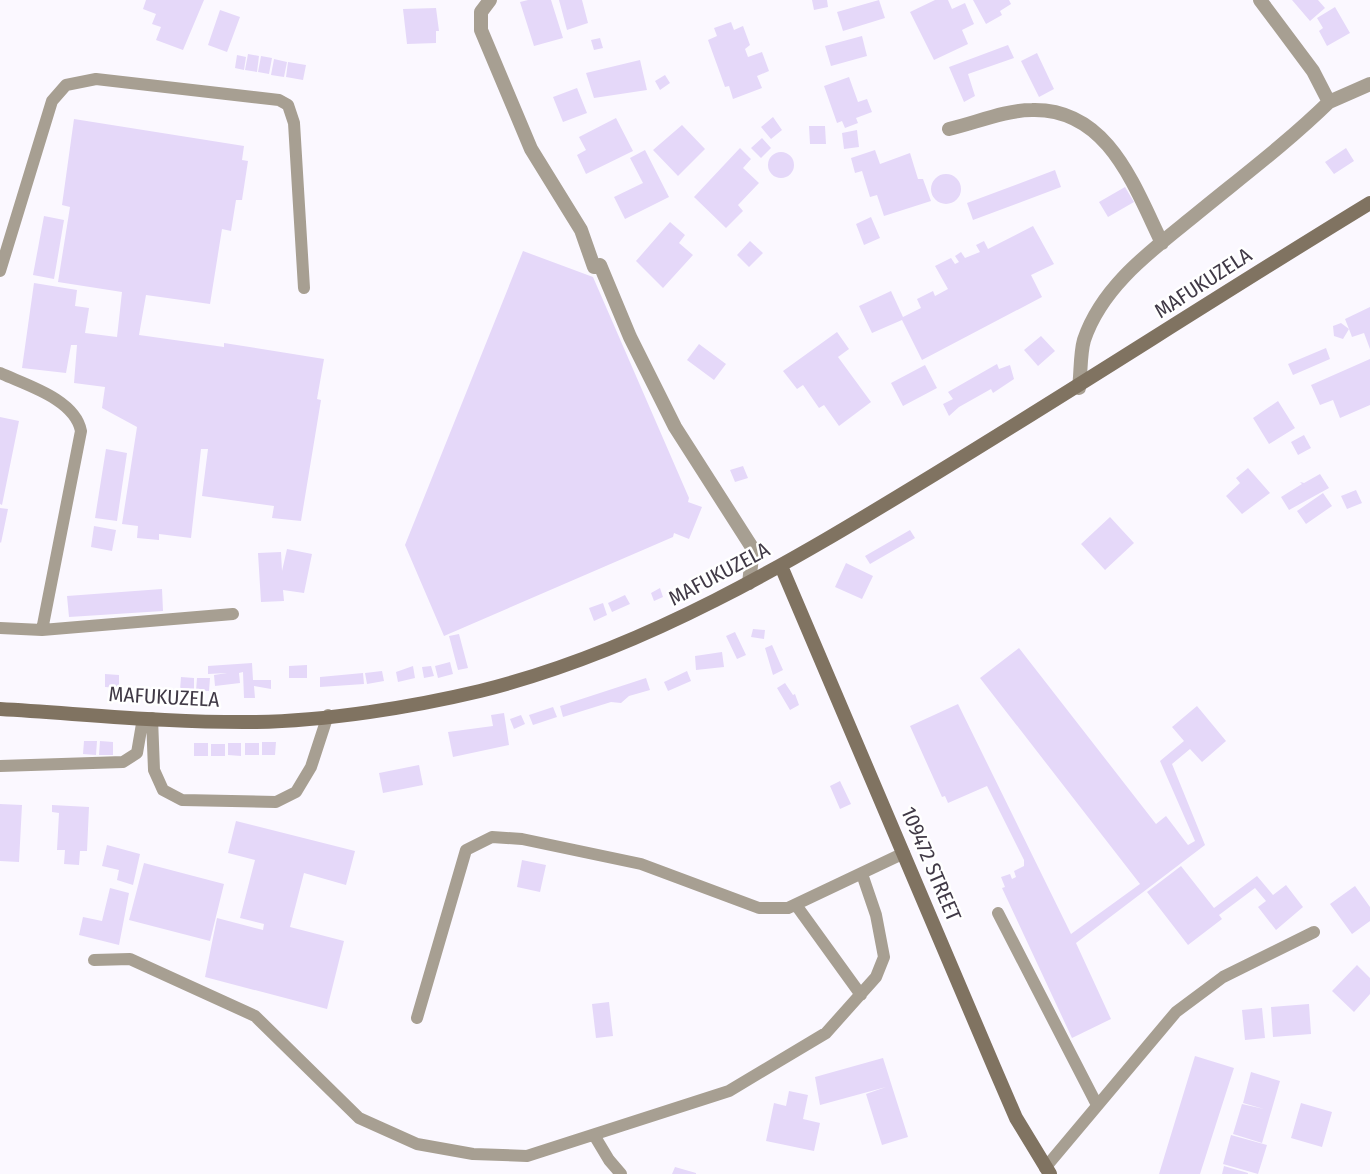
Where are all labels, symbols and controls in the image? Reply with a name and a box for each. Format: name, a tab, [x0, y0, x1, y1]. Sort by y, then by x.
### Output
street label: MAFUKUZELA	[1149, 242, 1257, 324]
street label: MAFUKUZELA	[664, 537, 774, 611]
street label: MAFUKUZELA	[108, 681, 220, 713]
street label: 109472 STREET	[895, 803, 967, 925]

